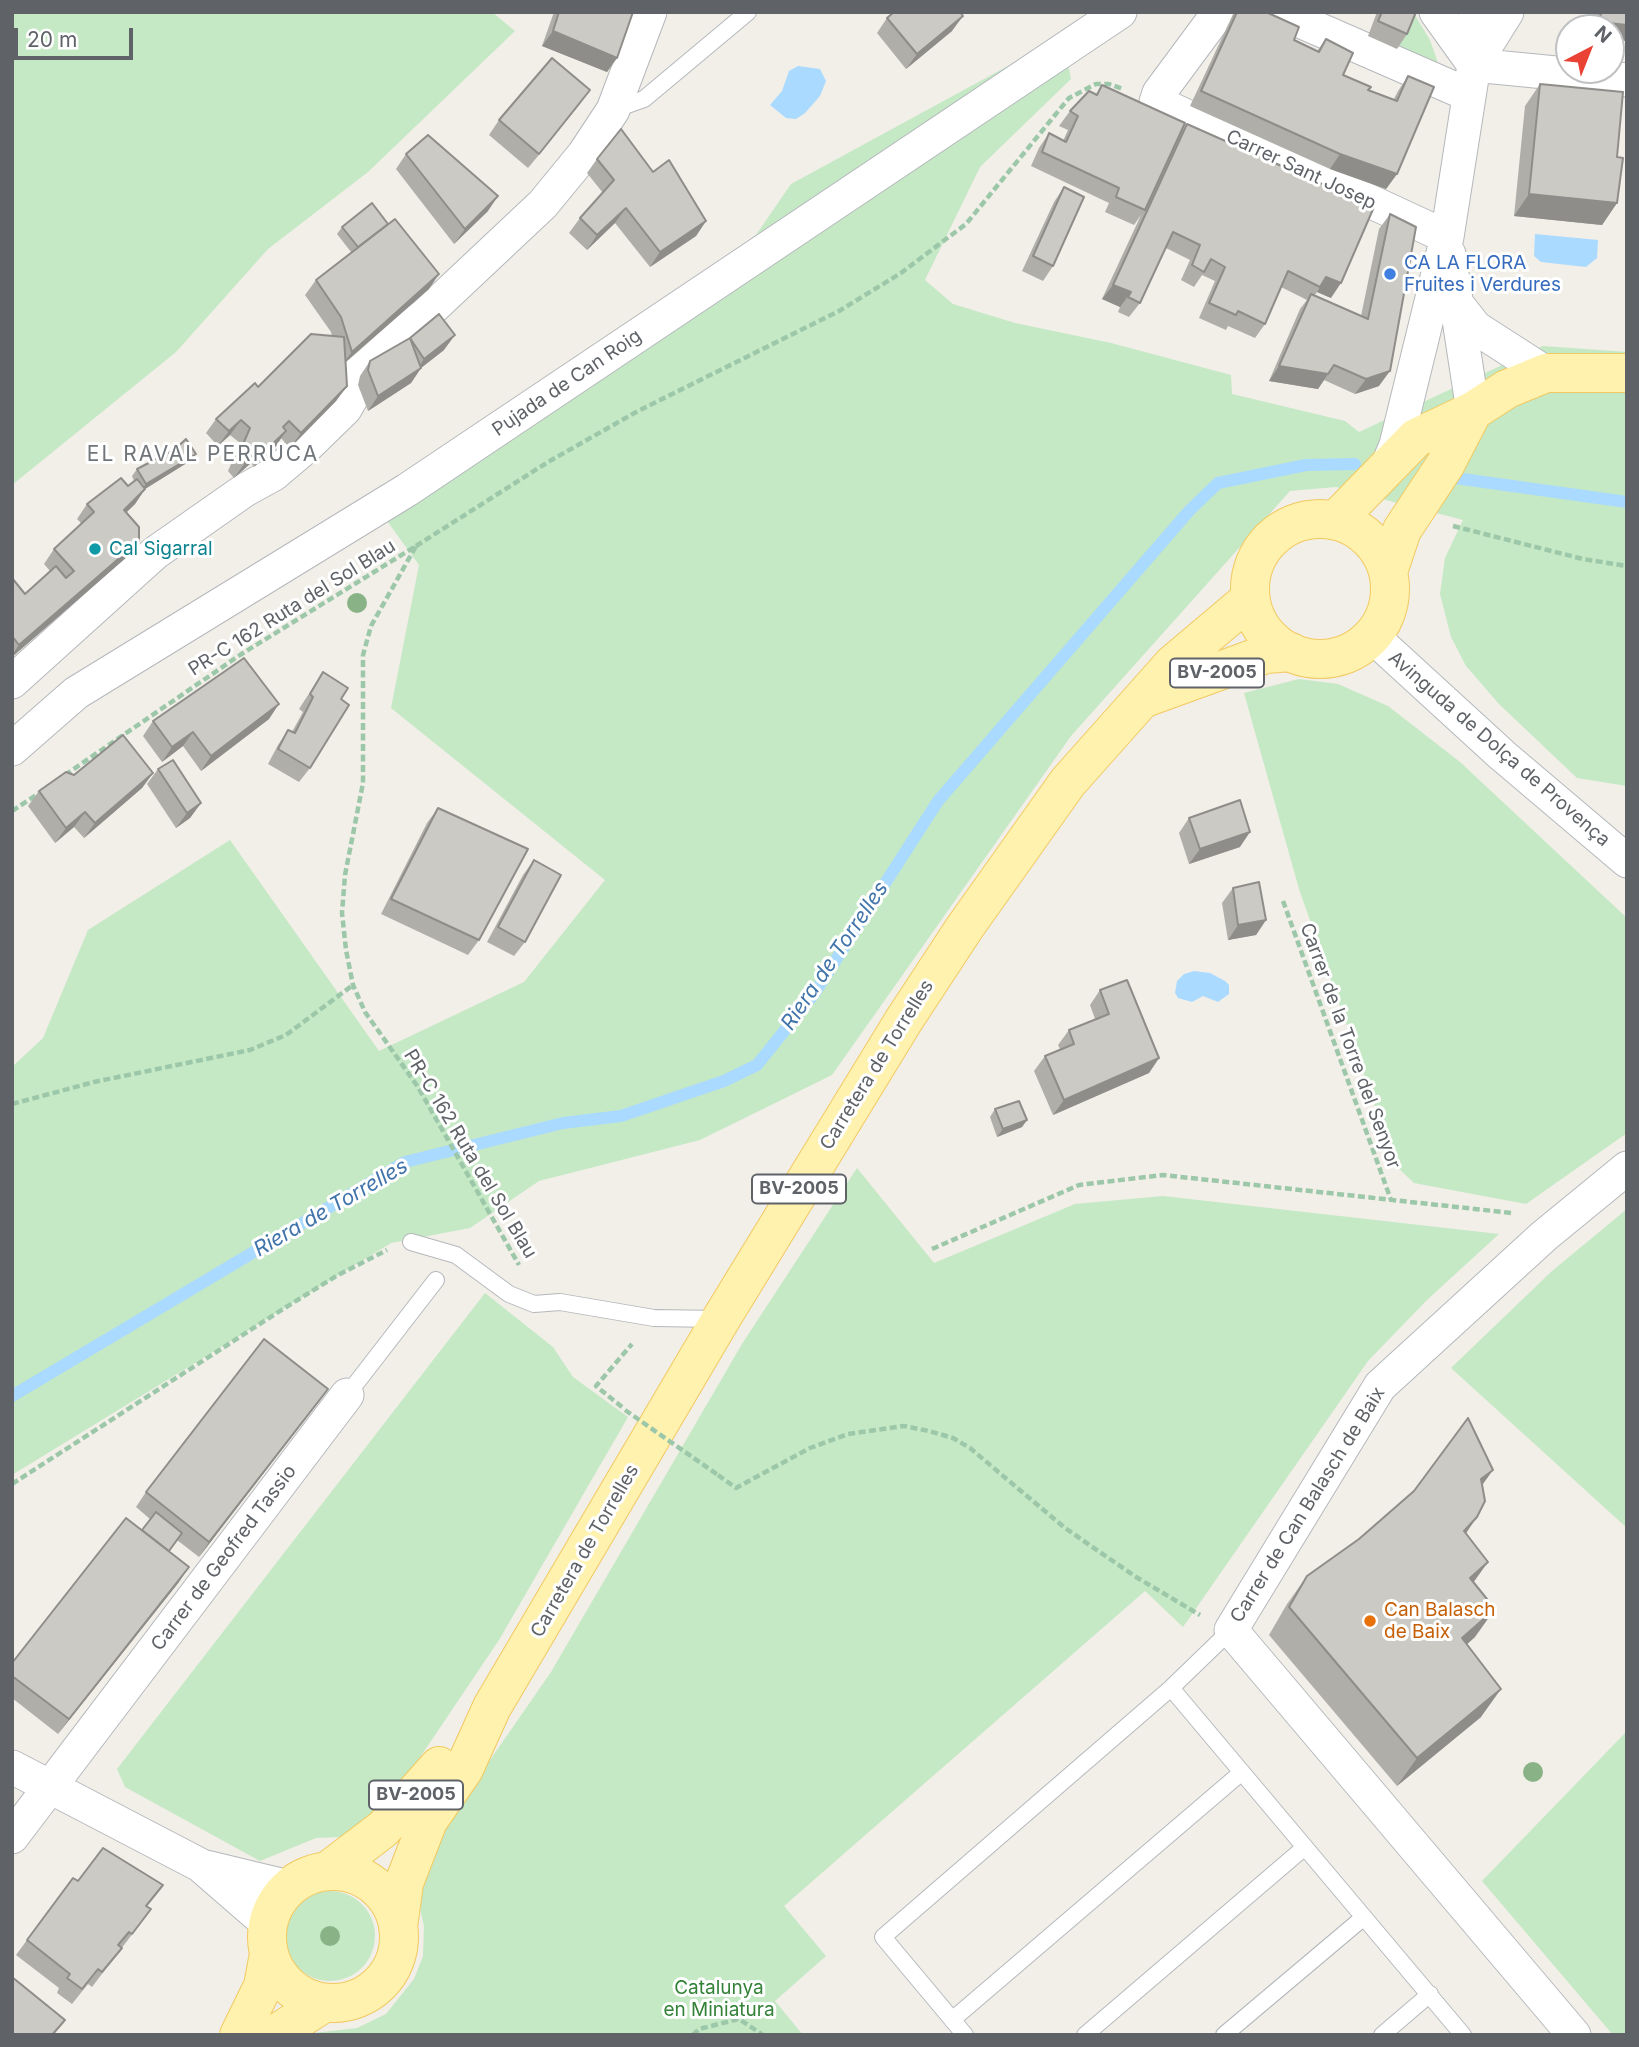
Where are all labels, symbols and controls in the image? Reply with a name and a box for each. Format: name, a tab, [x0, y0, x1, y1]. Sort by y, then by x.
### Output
scale bar	[18, 14, 136, 58]
north arrow	[1555, 14, 1625, 84]
text: N	[1590, 21, 1616, 48]
text: 20 m	[27, 27, 77, 52]
street label: Carrer Sant Josep	[1222, 125, 1380, 215]
place label: CA LA FLORA Fruites i Verdures	[1404, 252, 1561, 296]
marker: CA LA FLORA Fruites i Verdures	[1382, 266, 1398, 282]
street label: Pujada de Can Roig	[488, 325, 646, 441]
district label: EL RAVAL PERRUCA	[89, 442, 317, 468]
street label: PR-C 162 Ruta del Sol Blau	[184, 535, 400, 681]
place label: Cal Sigarral	[109, 538, 212, 560]
marker: Cal Sigarral	[87, 541, 103, 557]
street label: Avinguda de Dolça de Provença	[1384, 647, 1614, 851]
road number: BV-2005	[1170, 658, 1264, 688]
water label: Riera de Torrelles	[776, 877, 894, 1035]
street label: Carrer de la Torre del Senyor	[1295, 920, 1405, 1172]
street label: Carretera de Torrelles	[815, 976, 939, 1154]
street label: PR-C 162 Ruta del Sol Blau	[399, 1045, 541, 1263]
water label: Riera de Torrelles	[249, 1154, 413, 1262]
road number: BV-2005	[752, 1174, 846, 1204]
street label: Carrer de Can Balasch de Baix	[1226, 1383, 1390, 1627]
street label: Carretera de Torrelles	[526, 1460, 644, 1642]
street label: Carrer de Geofred Tassio	[147, 1461, 301, 1655]
place label: Can Balasch de Baix	[1384, 1599, 1496, 1643]
marker: Can Balasch de Baix	[1362, 1613, 1378, 1629]
road number: BV-2005	[369, 1780, 463, 1810]
park label: Catalunya en Miniatura	[663, 1977, 775, 2021]

